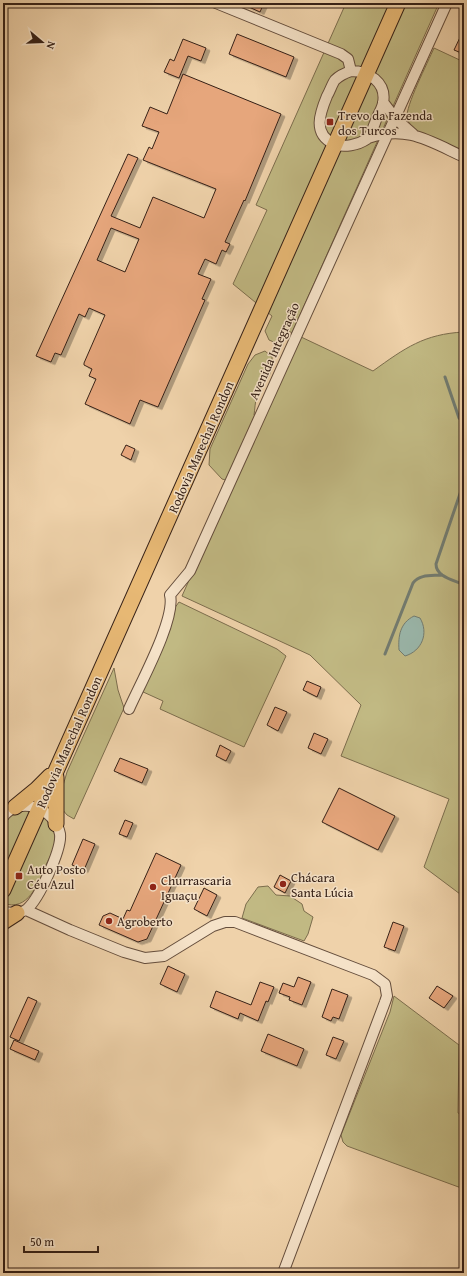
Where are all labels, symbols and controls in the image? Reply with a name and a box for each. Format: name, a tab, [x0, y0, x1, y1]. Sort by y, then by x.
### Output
north arrow	[22, 22, 62, 62]
text: N	[42, 39, 60, 52]
place label: Trevo da Fazenda dos Turcos	[338, 106, 433, 140]
marker: Trevo da Fazenda dos Turcos	[325, 117, 335, 127]
street label: Avenida Integração	[244, 299, 304, 403]
street label: Rodovia Marechal Rondon	[163, 377, 239, 516]
street label: Rodovia Marechal Rondon	[31, 672, 107, 811]
place label: Auto Posto Céu Azul	[27, 860, 86, 894]
place label: Chácara Santa Lúcia	[291, 868, 354, 902]
marker: Auto Posto Céu Azul	[14, 871, 24, 881]
place label: Churrascaria Iguaçu	[161, 871, 232, 905]
marker: Chácara Santa Lúcia	[278, 879, 288, 889]
marker: Churrascaria Iguaçu	[148, 882, 158, 892]
place label: Agroberto	[117, 912, 173, 931]
marker: Agroberto	[104, 916, 114, 926]
scale bar	[24, 1228, 98, 1254]
text: 50 m	[30, 1233, 54, 1250]

